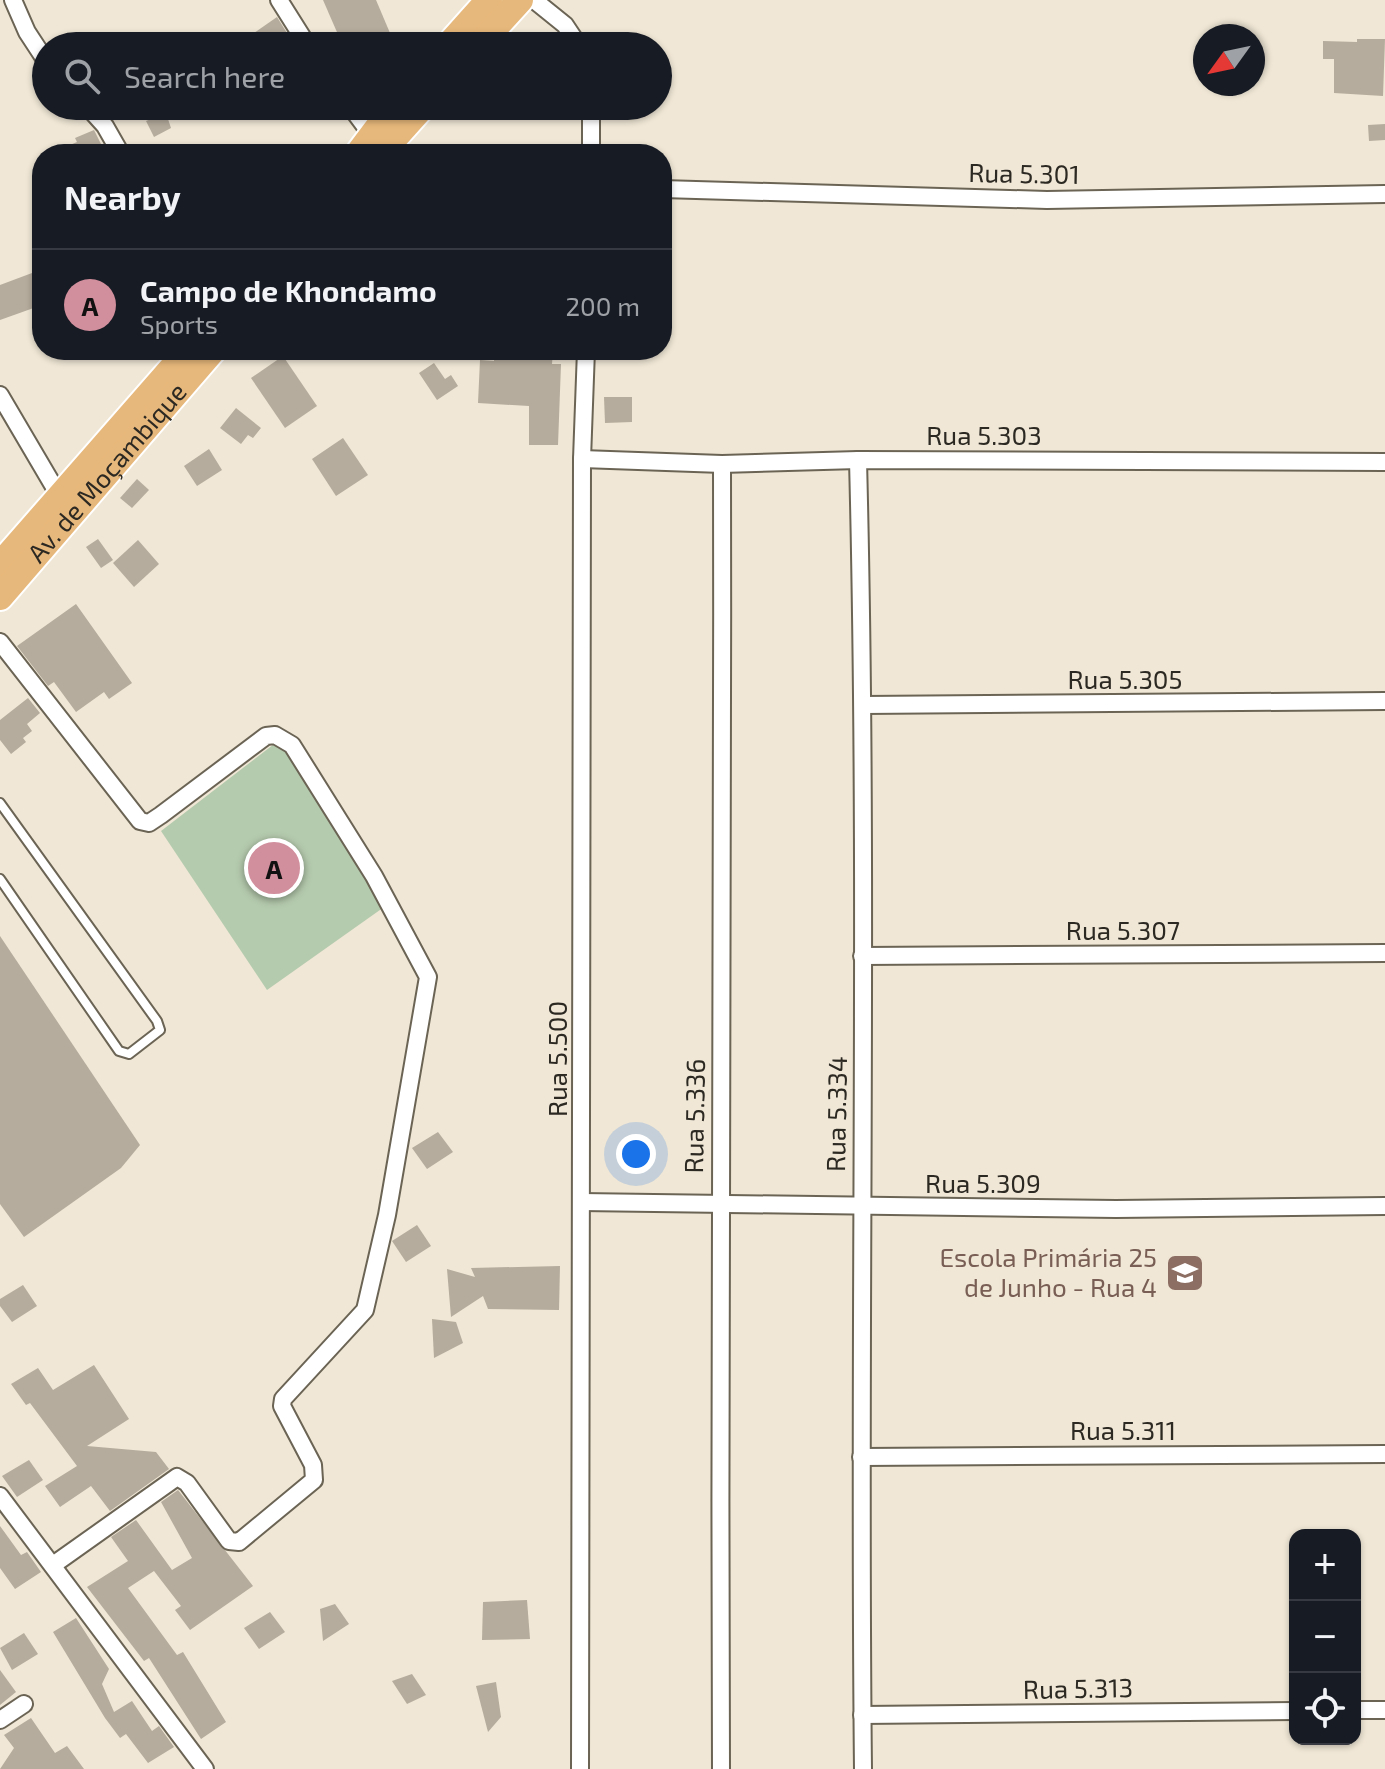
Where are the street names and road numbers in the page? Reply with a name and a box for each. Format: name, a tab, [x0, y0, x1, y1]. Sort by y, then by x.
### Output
street label: Rua 5.301	[968, 156, 1080, 189]
street label: Av. de Moçambique	[20, 376, 192, 568]
street label: Rua 5.303	[926, 419, 1042, 450]
street label: Rua 5.305	[1068, 663, 1182, 694]
street label: Rua 5.307	[1066, 914, 1180, 945]
street label: Rua 5.500	[541, 1001, 572, 1117]
street label: Rua 5.334	[819, 1056, 852, 1172]
street label: Rua 5.336	[677, 1058, 710, 1174]
street label: Rua 5.309	[925, 1167, 1041, 1198]
street label: Rua 5.311	[1070, 1414, 1176, 1445]
street label: Rua 5.313	[1023, 1671, 1133, 1704]

